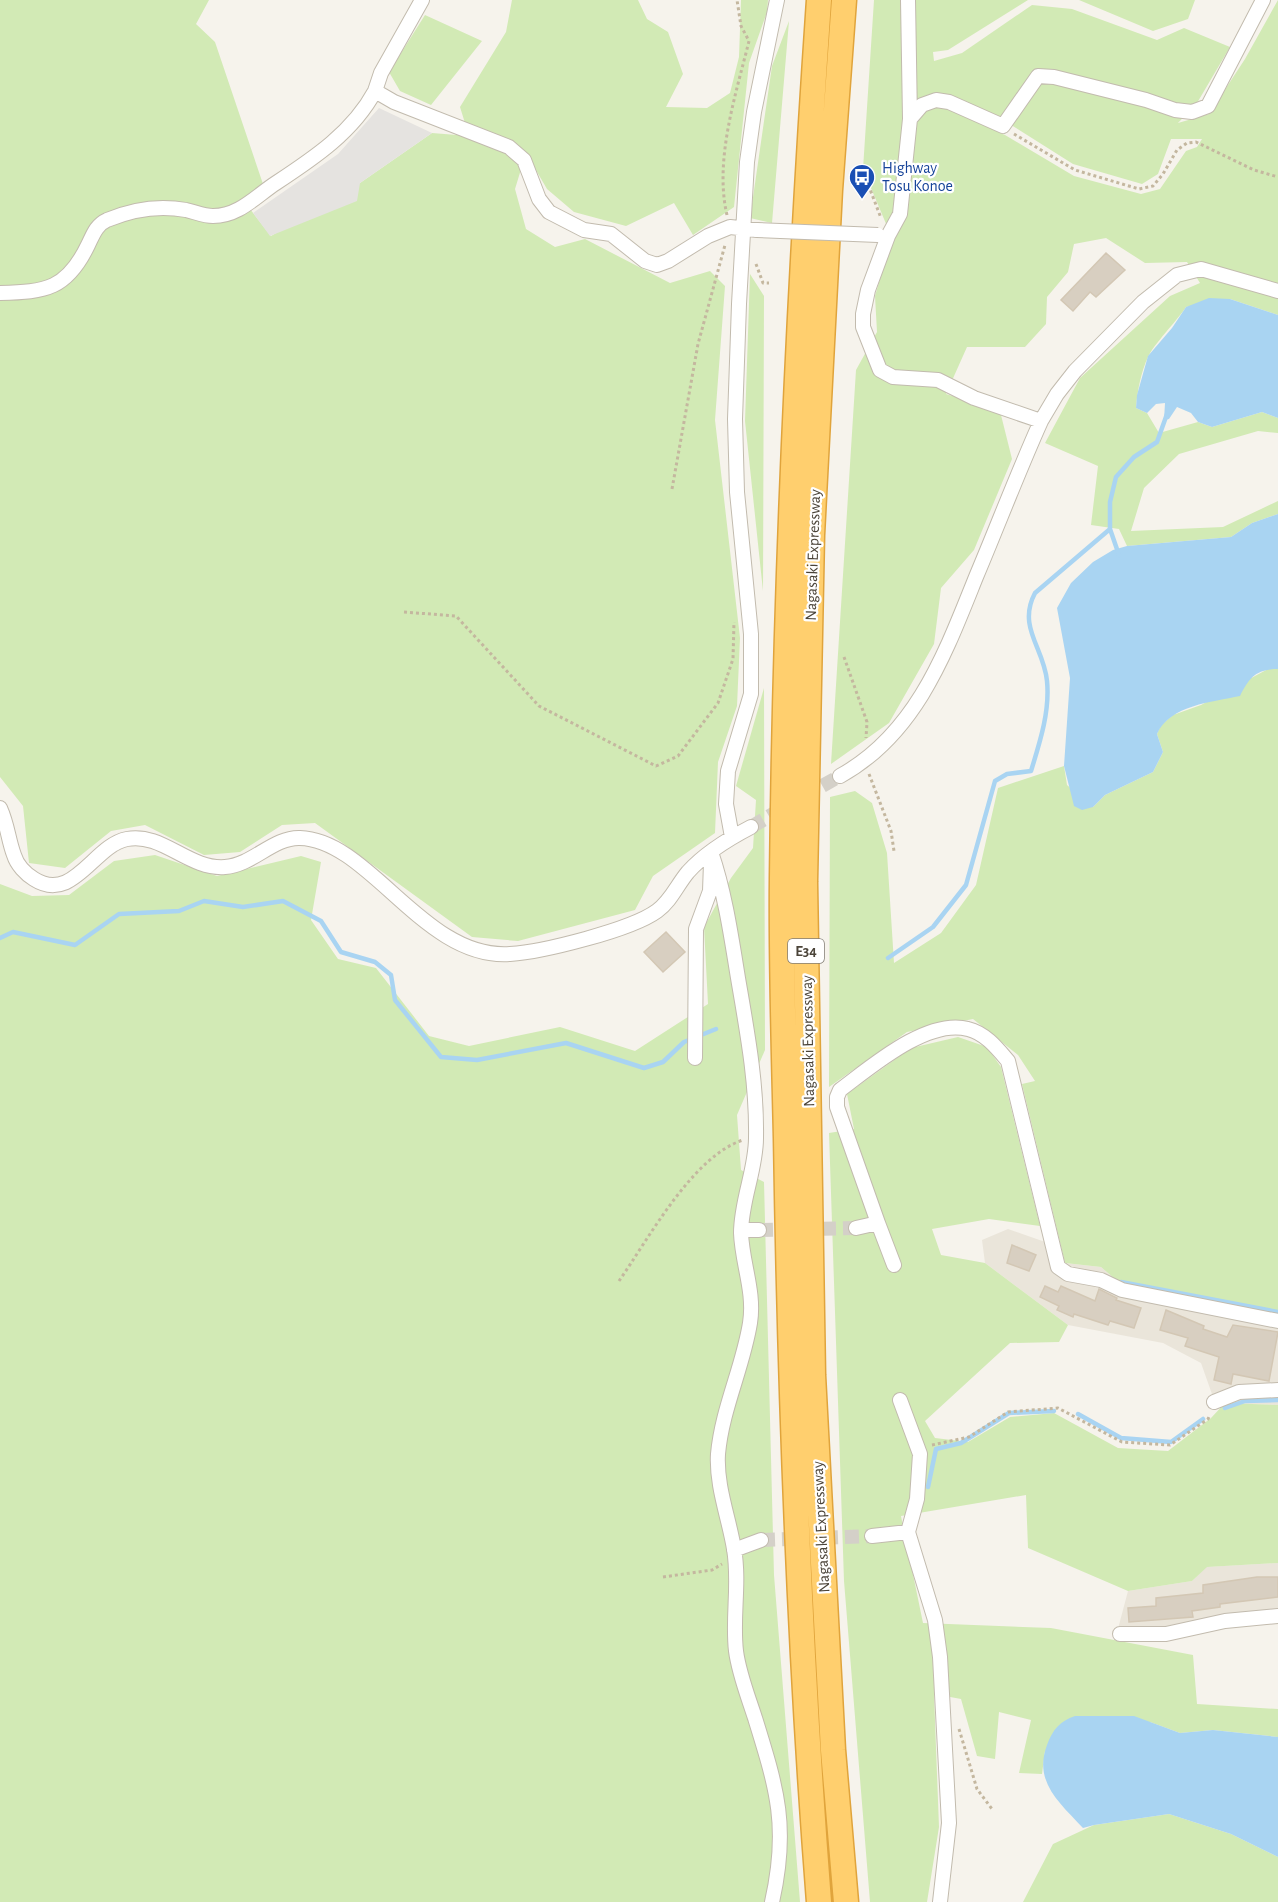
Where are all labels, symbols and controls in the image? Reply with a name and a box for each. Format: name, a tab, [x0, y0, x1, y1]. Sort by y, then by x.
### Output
place label: Highway Tosu Konoe	[882, 160, 953, 194]
bus stop icon: Highway Tosu Konoe	[847, 162, 877, 200]
street label: Nagasaki Expressway	[803, 489, 824, 621]
road number: E34	[788, 939, 824, 963]
street label: Nagasaki Expressway	[799, 975, 818, 1107]
street label: Nagasaki Expressway	[810, 1461, 833, 1593]

